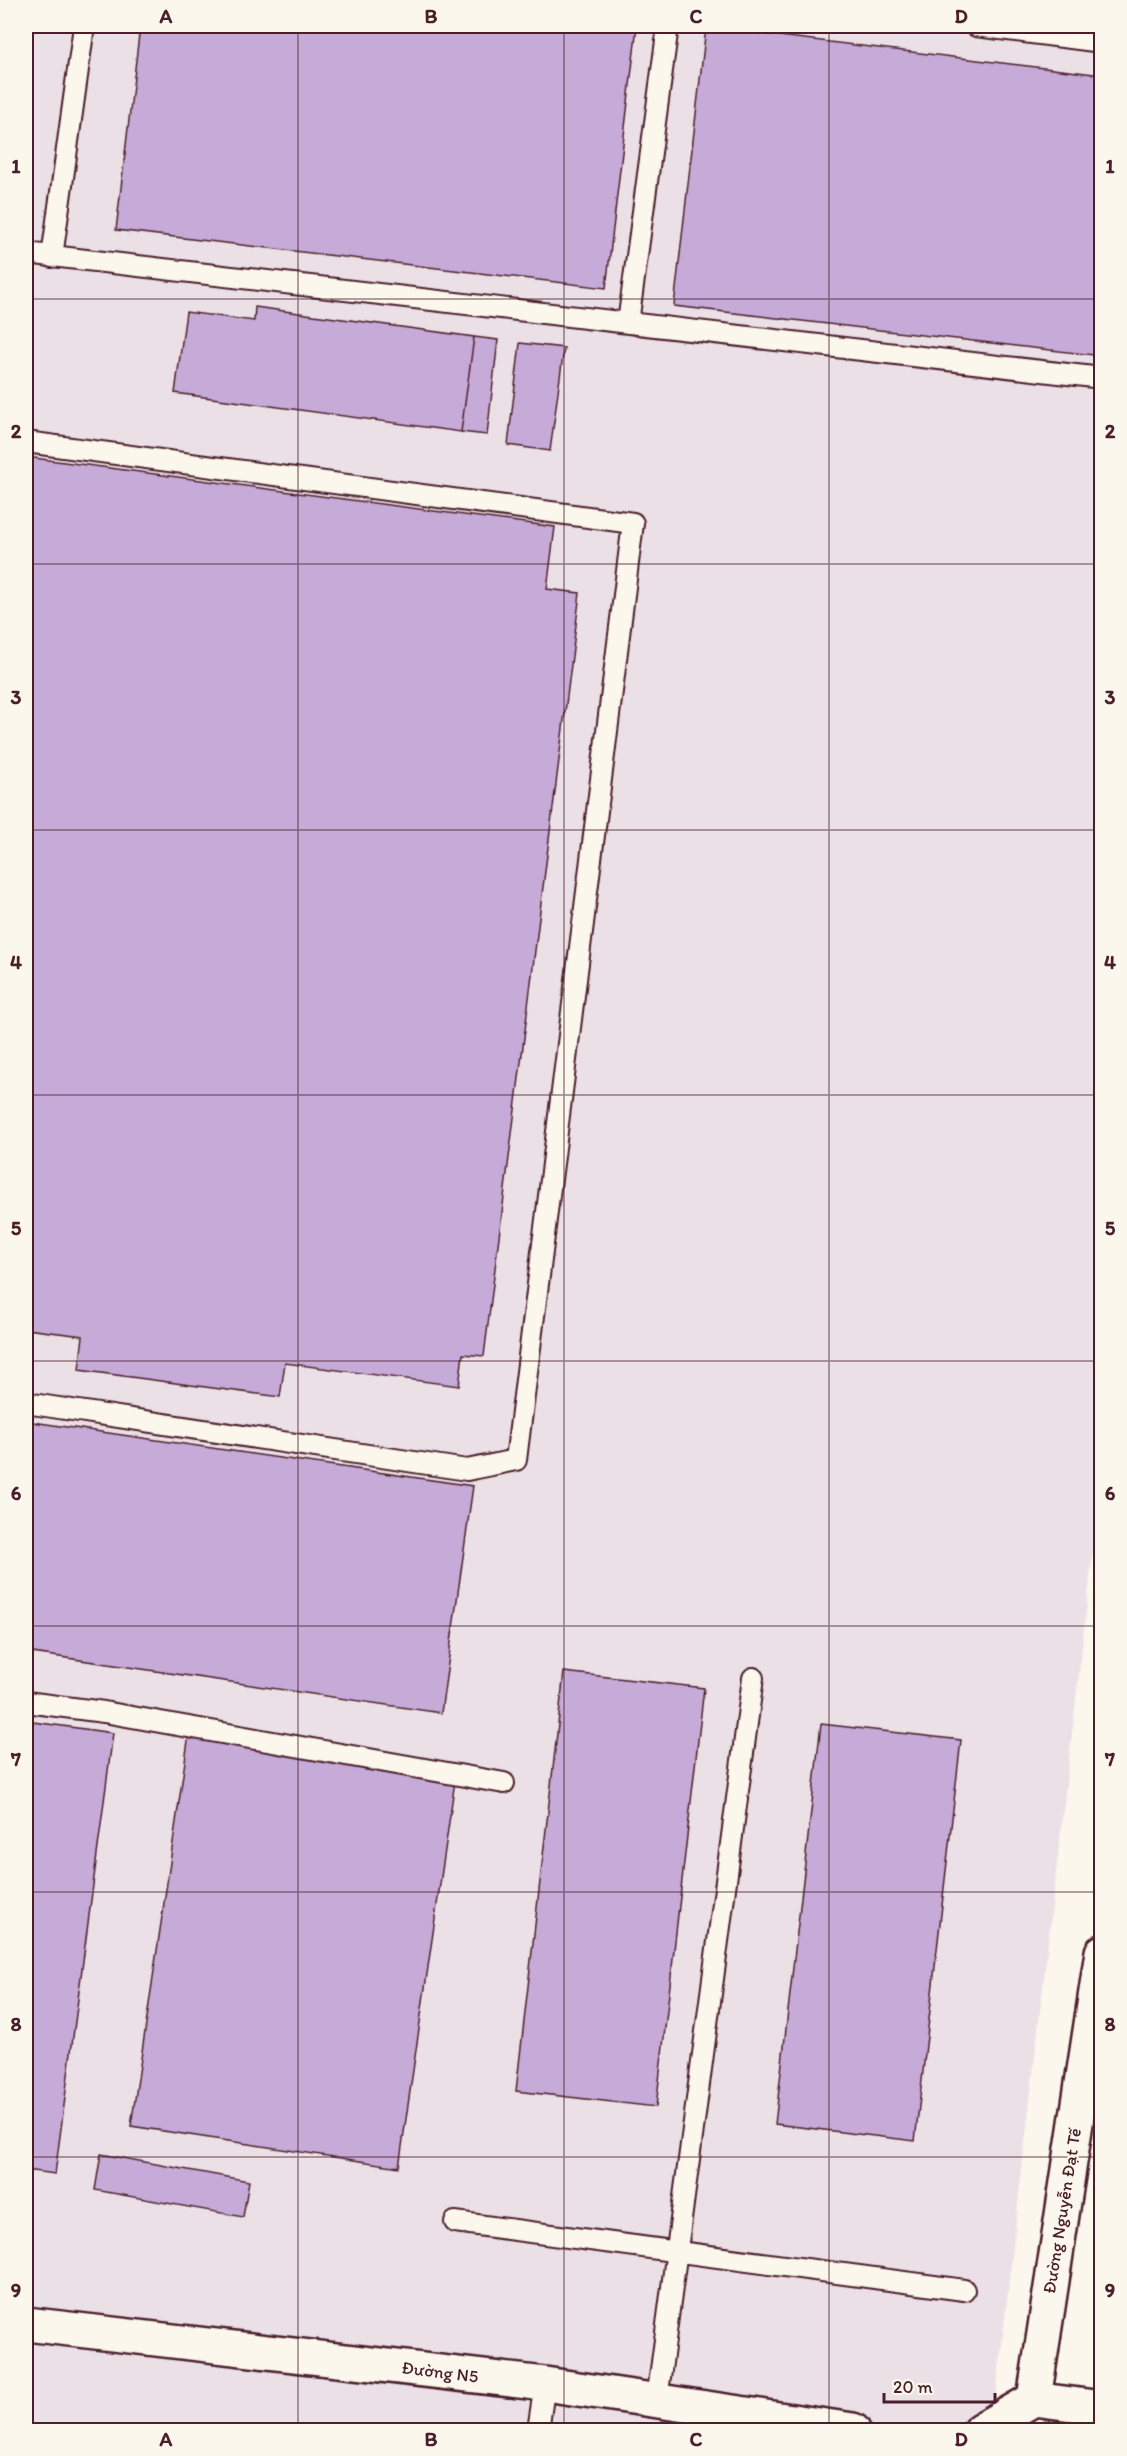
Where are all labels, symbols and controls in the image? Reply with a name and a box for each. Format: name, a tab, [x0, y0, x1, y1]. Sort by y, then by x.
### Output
text: A	[159, 4, 173, 28]
text: B	[425, 4, 438, 28]
text: C	[690, 4, 703, 28]
text: D	[954, 4, 968, 28]
text: 1	[11, 154, 21, 178]
text: 1	[1105, 154, 1115, 178]
text: 2	[11, 419, 22, 443]
text: 2	[1105, 419, 1116, 443]
text: 3	[11, 685, 22, 709]
text: 3	[1105, 685, 1116, 709]
text: 4	[10, 950, 22, 974]
text: 4	[1104, 950, 1116, 974]
text: 5	[11, 1216, 22, 1240]
text: 5	[1105, 1216, 1116, 1240]
text: 6	[11, 1481, 22, 1505]
text: 6	[1105, 1481, 1116, 1505]
text: 7	[10, 1747, 21, 1771]
text: 7	[1104, 1747, 1115, 1771]
text: 8	[11, 2012, 22, 2036]
text: 8	[1105, 2012, 1116, 2036]
street label: Đường Nguyễn Đạt Tế	[1038, 2126, 1086, 2295]
text: 9	[11, 2278, 21, 2302]
text: 9	[1105, 2278, 1115, 2302]
street label: Đường N5	[400, 2356, 480, 2388]
scale bar	[884, 2366, 995, 2404]
text: 20 m	[893, 2376, 933, 2398]
text: A	[159, 2427, 173, 2451]
text: B	[425, 2427, 438, 2451]
text: C	[690, 2427, 703, 2451]
text: D	[954, 2427, 968, 2451]

